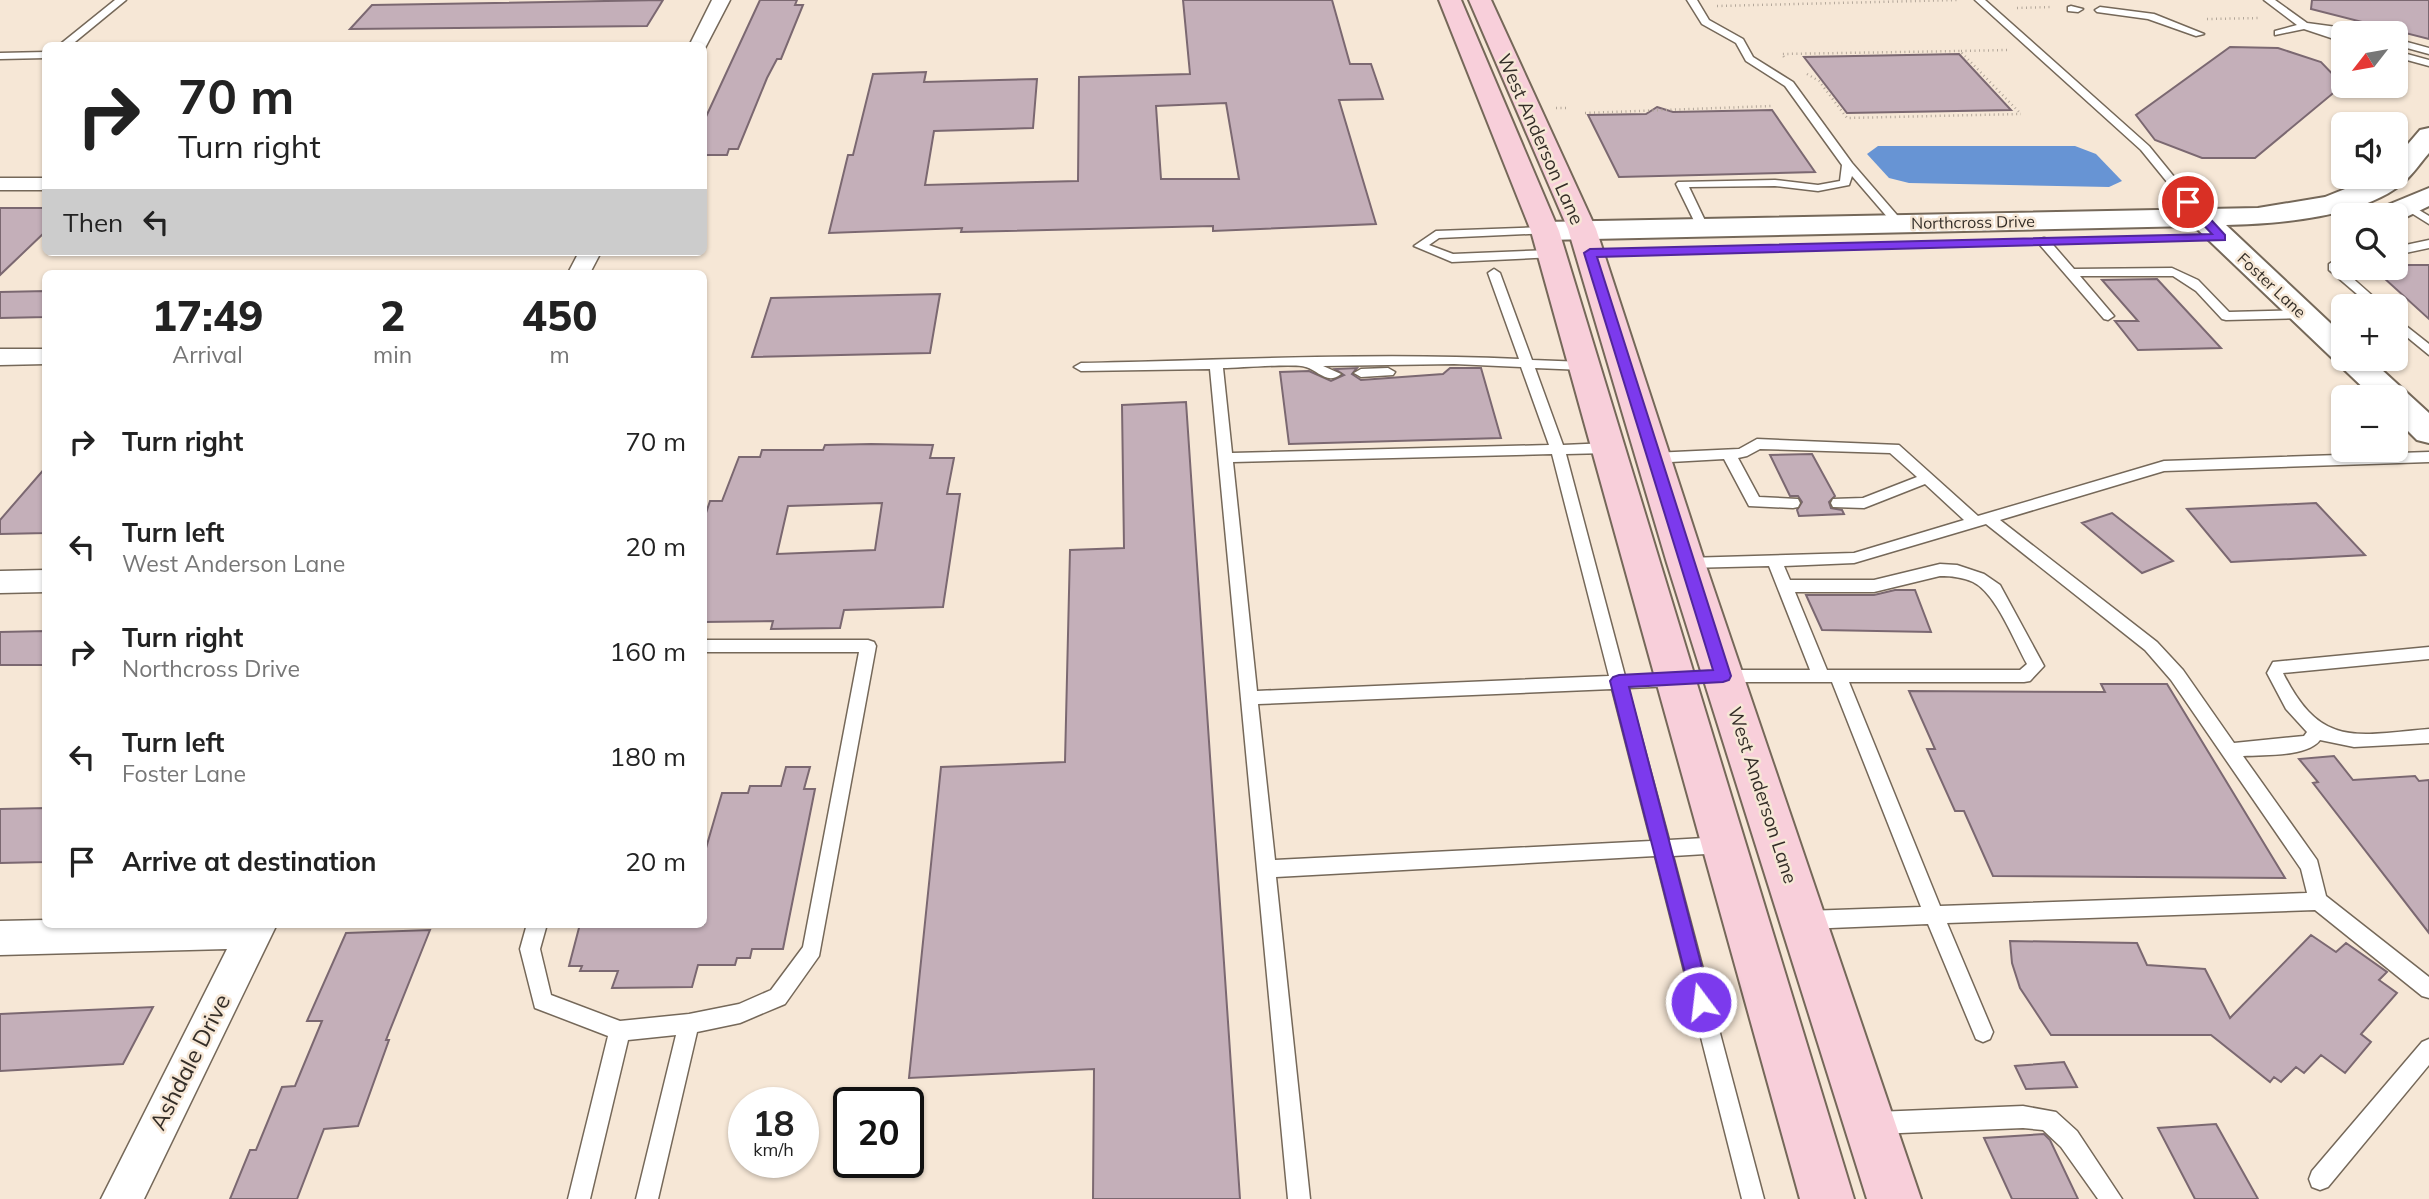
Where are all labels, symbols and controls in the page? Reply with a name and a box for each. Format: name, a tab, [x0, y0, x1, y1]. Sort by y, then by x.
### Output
north arrow	[2331, 21, 2408, 98]
map controls	[2331, 21, 2408, 462]
street label: West Anderson Lane	[1493, 50, 1589, 228]
text: 70 m	[178, 65, 294, 126]
icon: right	[63, 70, 154, 161]
button: sound	[2331, 112, 2408, 189]
text: Turn right	[178, 126, 321, 166]
pin	[2158, 172, 2218, 232]
icon: arrive	[2169, 183, 2207, 221]
icon: left	[137, 203, 175, 241]
button: search	[2331, 203, 2408, 280]
text: Then	[63, 206, 123, 239]
street label: Northcross Drive	[1911, 211, 2035, 233]
street label: Foster Lane	[2234, 248, 2310, 322]
text: 17:49	[152, 289, 263, 342]
text: 2	[380, 289, 405, 342]
text: 450	[522, 289, 597, 342]
button: +	[2331, 294, 2408, 371]
text: Arrival	[172, 340, 243, 369]
text: min	[373, 340, 412, 369]
text: m	[549, 340, 570, 369]
button: −	[2331, 385, 2408, 462]
icon: right	[63, 423, 101, 461]
text: Turn right	[122, 425, 243, 458]
text: 70 m	[625, 425, 686, 458]
text: Turn left	[122, 516, 224, 549]
icon: left	[63, 528, 101, 566]
text: 20 m	[625, 530, 686, 563]
text: West Anderson Lane	[122, 549, 345, 578]
text: Turn right	[122, 621, 243, 654]
icon: right	[63, 633, 101, 671]
text: 160 m	[610, 635, 686, 668]
text: Northcross Drive	[122, 654, 300, 683]
street label: West Anderson Lane	[1723, 704, 1803, 886]
text: Turn left	[122, 726, 224, 759]
icon: left	[63, 738, 101, 776]
text: 180 m	[610, 740, 686, 773]
text: Foster Lane	[122, 759, 246, 788]
icon: arrive	[63, 843, 101, 881]
text: Arrive at destination	[122, 845, 377, 878]
text: 20 m	[625, 845, 686, 878]
position arrow	[1664, 965, 1738, 1039]
street label: Ashdale Drive	[143, 989, 236, 1135]
speed limit sign: 20	[833, 1087, 924, 1178]
text: 18	[752, 1101, 795, 1145]
text: km/h	[753, 1138, 794, 1161]

